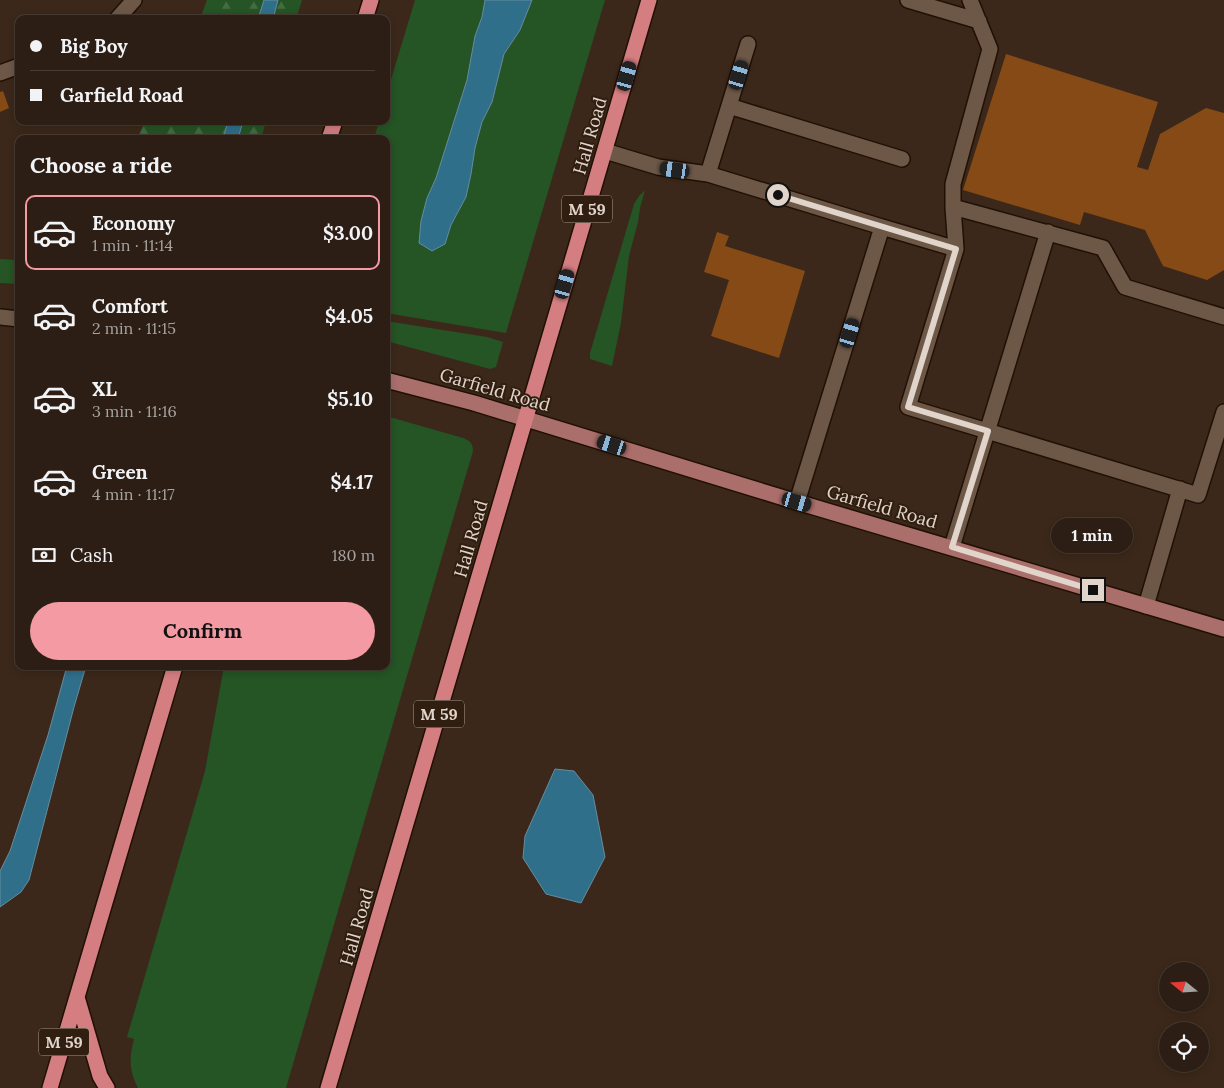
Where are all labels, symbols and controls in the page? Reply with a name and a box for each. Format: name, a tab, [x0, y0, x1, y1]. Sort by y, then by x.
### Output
text: Big Boy	[60, 34, 128, 58]
car	[727, 58, 750, 92]
car	[615, 60, 638, 92]
text: Garfield Road	[60, 83, 183, 107]
street label: Hall Road	[568, 94, 612, 177]
text: Choose a ride	[30, 151, 172, 179]
car	[659, 160, 690, 180]
route start	[767, 184, 789, 206]
road number: M 59	[562, 195, 612, 222]
icon: car	[32, 210, 77, 255]
text: Economy	[92, 211, 175, 235]
text: $3.00	[323, 221, 373, 245]
text: 1 min · 11:14	[92, 235, 173, 255]
car	[553, 268, 576, 300]
icon: car	[32, 293, 77, 338]
text: Comfort	[92, 294, 168, 318]
text: $4.05	[325, 304, 373, 328]
car	[838, 316, 861, 350]
text: 2 min · 11:15	[92, 318, 176, 338]
street label: Garfield Road	[437, 363, 553, 416]
icon: car	[32, 376, 77, 421]
text: XL	[92, 377, 117, 401]
text: $5.10	[327, 387, 373, 411]
text: 3 min · 11:16	[92, 401, 177, 421]
car	[595, 433, 628, 457]
icon: car	[32, 459, 77, 504]
text: Green	[92, 460, 148, 484]
text: $4.17	[330, 470, 373, 494]
street label: Garfield Road	[824, 480, 940, 533]
text: 4 min · 11:17	[92, 484, 175, 504]
car	[780, 491, 813, 513]
street label: Hall Road	[449, 497, 493, 580]
callout: 1 min	[1052, 518, 1134, 552]
text: 1 min	[1072, 525, 1112, 545]
icon: cash	[30, 541, 58, 569]
text: Cash	[70, 543, 113, 567]
text: 180 m	[332, 545, 375, 565]
route end	[1082, 579, 1104, 601]
button: Confirm	[30, 602, 375, 660]
road number: M 59	[414, 701, 464, 728]
street label: Hall Road	[335, 885, 379, 968]
north arrow	[1159, 962, 1209, 1012]
map controls	[1159, 962, 1209, 1072]
button: locate	[1159, 1022, 1209, 1072]
road number: M 59	[39, 1028, 89, 1056]

